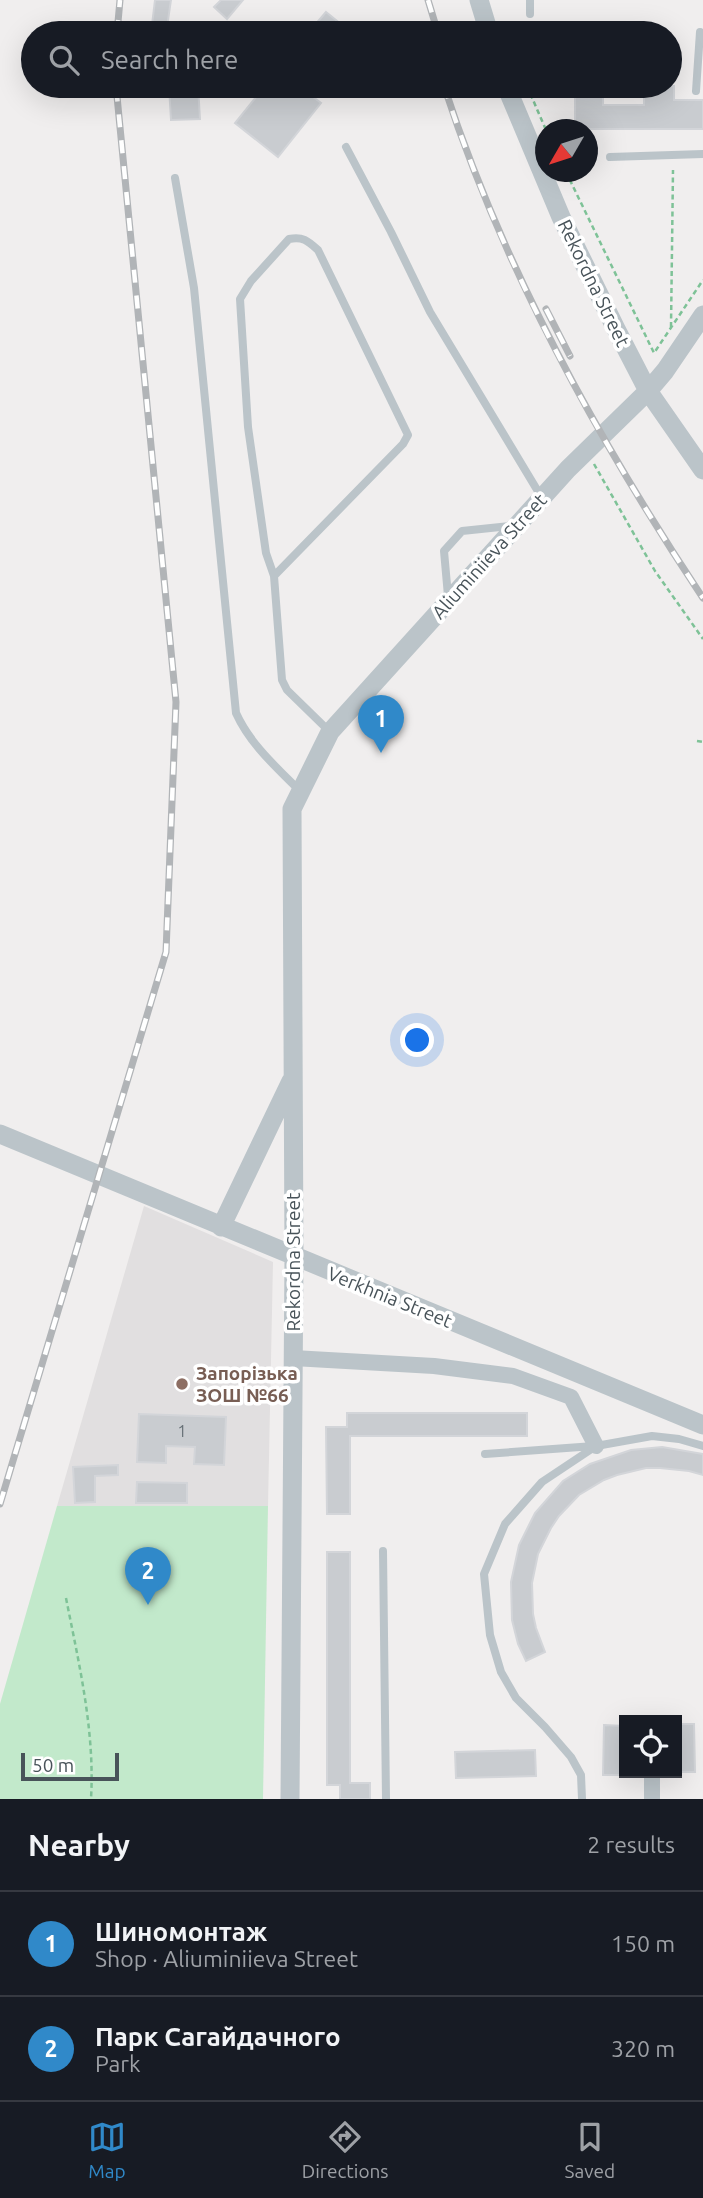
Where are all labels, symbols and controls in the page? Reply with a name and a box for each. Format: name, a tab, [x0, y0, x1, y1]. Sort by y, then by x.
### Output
search box	[21, 21, 682, 98]
icon: search	[45, 41, 83, 79]
text: Search here	[101, 45, 238, 74]
north arrow	[535, 119, 598, 182]
street label: Rekordna Street	[554, 216, 635, 351]
street label: Aliuminiieva Street	[427, 489, 551, 623]
pin: 1	[358, 695, 404, 753]
your location	[400, 1023, 434, 1057]
street label: Rekordna Street	[282, 1192, 304, 1331]
street label: Verkhnia Street	[325, 1262, 456, 1332]
place label: Запорізька ЗОШ №66	[196, 1362, 298, 1406]
marker: Запорізька ЗОШ №66	[174, 1376, 190, 1392]
house number: 1	[177, 1422, 187, 1440]
pin: 2	[125, 1547, 171, 1605]
map controls	[619, 1715, 682, 1778]
button: locate	[619, 1715, 682, 1778]
scale bar	[21, 1750, 119, 1782]
text: 50 m	[32, 1754, 74, 1776]
text: Nearby	[28, 1828, 130, 1862]
text: 2 results	[587, 1832, 675, 1857]
text: Шиномонтаж	[95, 1917, 267, 1946]
text: 1	[45, 1931, 57, 1956]
text: 150 m	[611, 1931, 675, 1956]
text: Shop · Aliuminiieva Street	[95, 1946, 358, 1971]
text: Парк Сагайдачного	[95, 2022, 341, 2051]
text: 2	[45, 2036, 57, 2061]
text: 320 m	[611, 2036, 675, 2061]
text: Park	[95, 2051, 141, 2076]
tab: Map	[88, 2118, 126, 2182]
tab: Directions	[302, 2118, 389, 2182]
tab: Saved	[564, 2118, 615, 2182]

